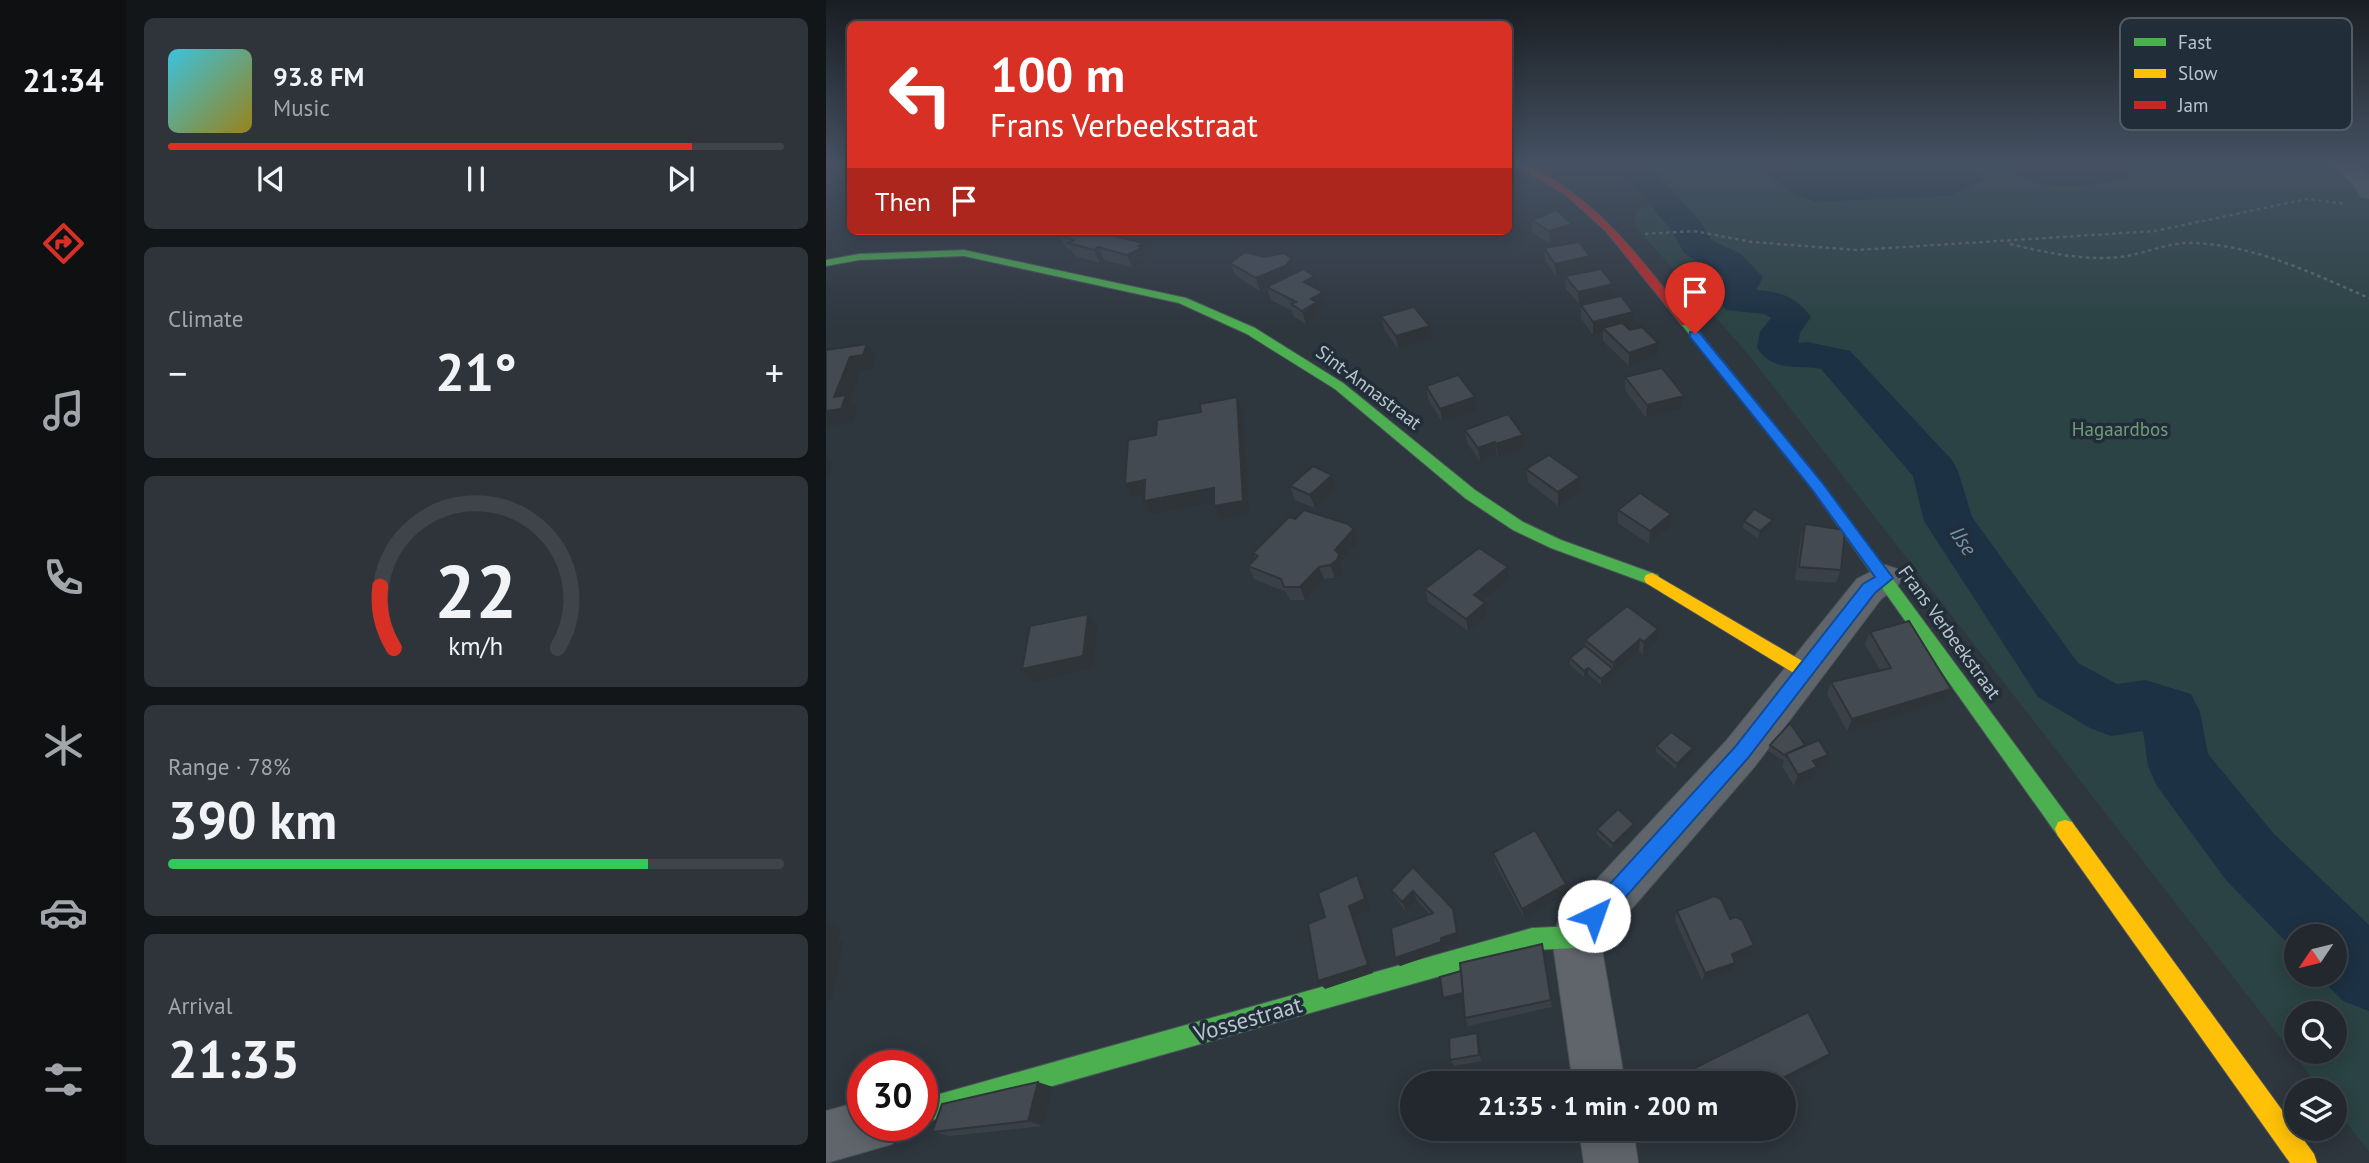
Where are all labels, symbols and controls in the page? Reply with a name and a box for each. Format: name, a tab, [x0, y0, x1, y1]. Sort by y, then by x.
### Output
legend	[2120, 18, 2352, 130]
text: Fast	[2178, 30, 2212, 54]
text: 100 m	[990, 42, 1125, 106]
icon: left	[875, 49, 966, 140]
text: 21:34	[22, 59, 104, 101]
text: 93.8 FM	[273, 60, 364, 93]
text: Slow	[2178, 61, 2218, 85]
text: Music	[273, 93, 330, 122]
text: Jam	[2177, 93, 2208, 117]
text: Frans Verbeekstraat	[990, 104, 1258, 146]
icon: previous	[252, 160, 290, 198]
icon: pause	[457, 160, 495, 198]
icon: next	[662, 160, 700, 198]
icon: arrive	[945, 182, 983, 220]
text: Then	[875, 185, 931, 218]
icon: directions	[39, 219, 88, 268]
pin	[1665, 262, 1725, 334]
icon: arrive	[1676, 273, 1714, 311]
text: Climate	[168, 304, 243, 333]
text: 21°	[435, 338, 517, 405]
street label: Sint-Annastraat	[1312, 340, 1427, 435]
text: −	[168, 348, 187, 397]
text: +	[765, 348, 784, 397]
icon: music	[39, 386, 88, 435]
park label: Hagaardbos	[2072, 417, 2168, 441]
water label: IJse	[1944, 521, 1983, 561]
text: 22	[435, 544, 517, 638]
icon: phone	[39, 553, 88, 602]
street label: Frans Verbeekstraat	[1894, 561, 2007, 704]
text: km/h	[449, 629, 503, 661]
icon: climate	[39, 721, 88, 770]
text: Range · 78%	[168, 752, 291, 781]
text: 390 km	[168, 786, 337, 853]
position arrow	[1557, 879, 1631, 953]
icon: car	[39, 888, 88, 937]
north arrow	[2284, 924, 2347, 987]
map controls	[2284, 924, 2347, 1141]
street label: Vossestraat	[1190, 989, 1305, 1048]
text: Arrival	[168, 991, 232, 1020]
button: search	[2284, 1001, 2347, 1064]
text: 21:35	[168, 1025, 300, 1092]
speed limit sign: 30	[847, 1050, 938, 1141]
icon: filters	[39, 1055, 88, 1104]
button: layers	[2284, 1078, 2347, 1141]
text: 21:35 · 1 min · 200 m	[1478, 1089, 1718, 1122]

